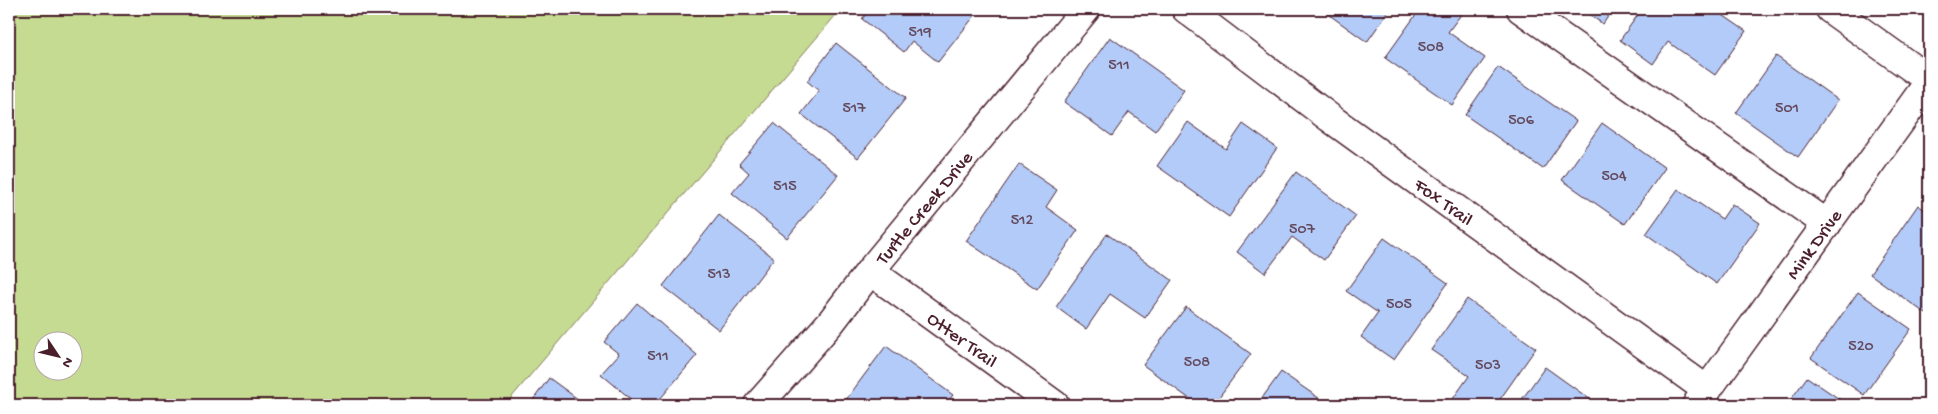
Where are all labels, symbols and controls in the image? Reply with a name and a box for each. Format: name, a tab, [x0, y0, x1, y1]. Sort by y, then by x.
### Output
house number: 519	[909, 24, 931, 43]
house number: 508	[1418, 39, 1444, 58]
house number: 511	[1108, 57, 1130, 76]
house number: 517	[842, 100, 866, 119]
house number: 501	[1775, 100, 1799, 119]
house number: 506	[1508, 112, 1535, 131]
street label: Turtle Creek Drive	[872, 147, 979, 271]
house number: 504	[1601, 168, 1627, 187]
street label: Fox Trail	[1408, 174, 1477, 233]
house number: 515	[773, 178, 797, 197]
street label: Mink Drive	[1783, 206, 1849, 285]
house number: 512	[1011, 212, 1034, 231]
house number: 507	[1289, 221, 1316, 240]
house number: 513	[707, 266, 731, 285]
house number: 505	[1386, 296, 1412, 315]
street label: Otter Trail	[922, 308, 1001, 374]
north arrow	[32, 332, 82, 382]
house number: 520	[1848, 338, 1874, 357]
house number: 511	[647, 348, 669, 367]
text: N	[57, 353, 76, 371]
house number: 508	[1184, 354, 1210, 373]
house number: 503	[1475, 357, 1501, 376]

